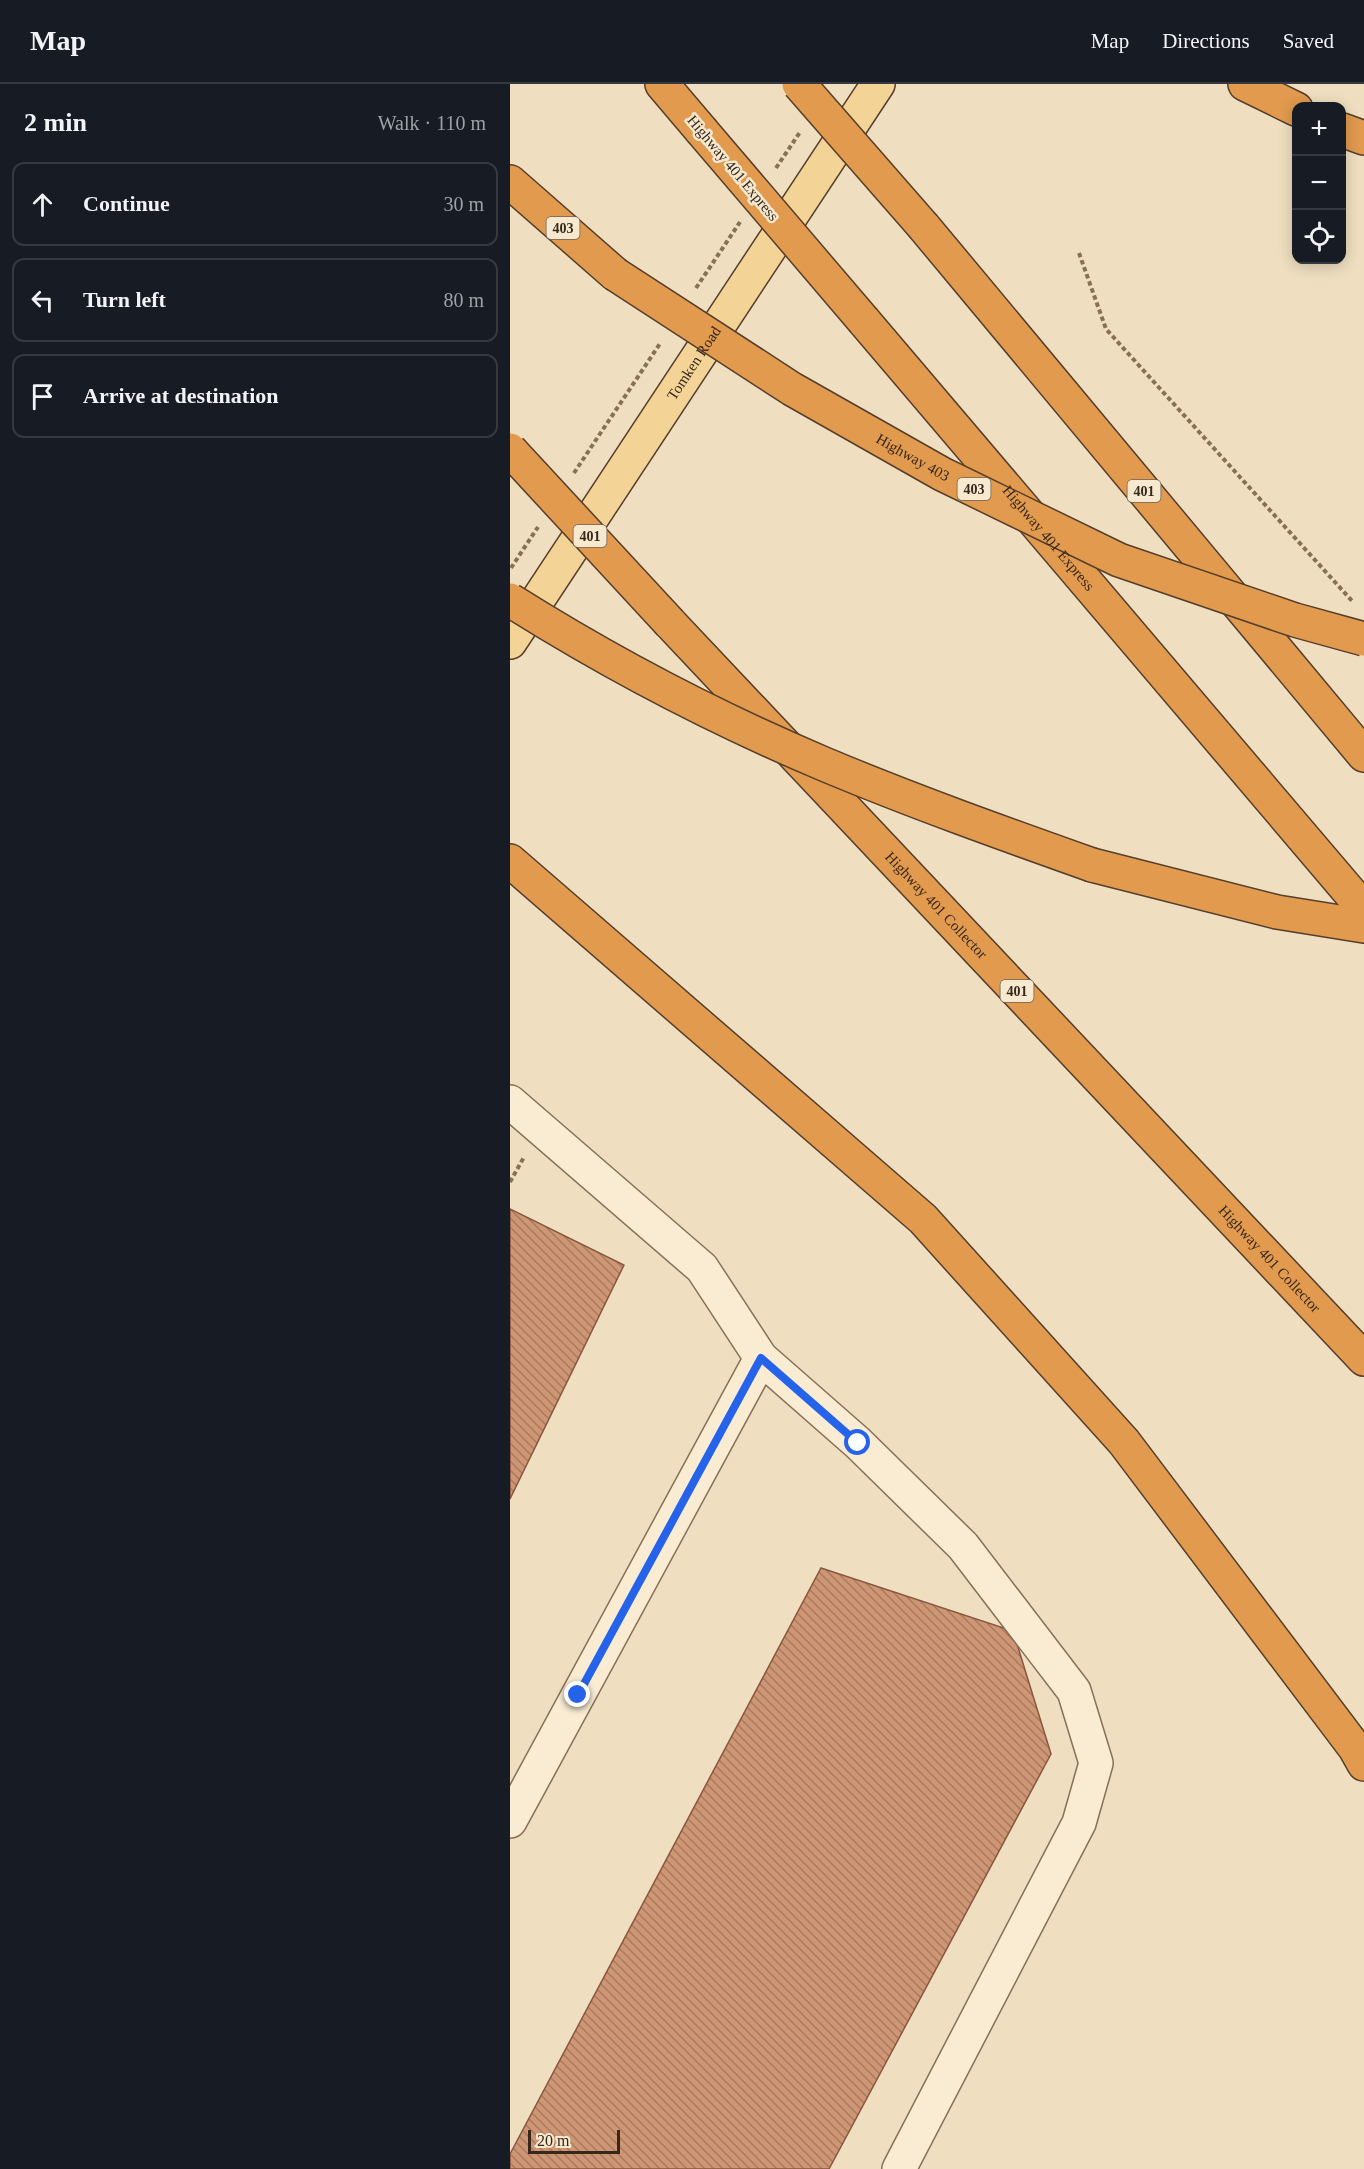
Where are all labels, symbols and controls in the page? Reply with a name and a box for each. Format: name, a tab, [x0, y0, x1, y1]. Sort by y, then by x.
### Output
text: Map	[30, 25, 86, 56]
text: Map	[1091, 29, 1129, 53]
text: Directions	[1162, 29, 1250, 53]
text: Saved	[1283, 29, 1334, 53]
map controls	[1292, 102, 1346, 264]
button: +	[1292, 102, 1346, 156]
text: 2 min	[24, 108, 87, 137]
text: Walk · 110 m	[378, 112, 486, 134]
street label: Highway 401 Express	[684, 112, 782, 224]
button: −	[1292, 156, 1346, 210]
icon: ahead	[26, 188, 59, 221]
text: Continue	[83, 191, 170, 216]
text: 30 m	[443, 193, 484, 215]
button: locate	[1292, 210, 1346, 264]
road number: 403	[546, 217, 580, 239]
icon: left	[26, 284, 59, 317]
text: Turn left	[83, 287, 166, 312]
text: 80 m	[443, 289, 484, 311]
street label: Tomken Road	[664, 323, 724, 403]
icon: arrive	[26, 380, 59, 413]
text: Arrive at destination	[83, 383, 279, 408]
street label: Highway 403	[874, 430, 952, 484]
road number: 403	[958, 478, 990, 500]
road number: 401	[1128, 480, 1160, 502]
street label: Highway 401 Express	[1000, 482, 1098, 594]
road number: 401	[574, 525, 607, 547]
street label: Highway 401 Collector	[882, 849, 990, 962]
road number: 401	[1000, 980, 1034, 1002]
street label: Highway 401 Collector	[1215, 1202, 1324, 1316]
route start	[844, 1429, 870, 1455]
route end	[564, 1681, 590, 1707]
scale bar	[528, 2127, 620, 2154]
text: 20 m	[537, 2132, 569, 2149]

